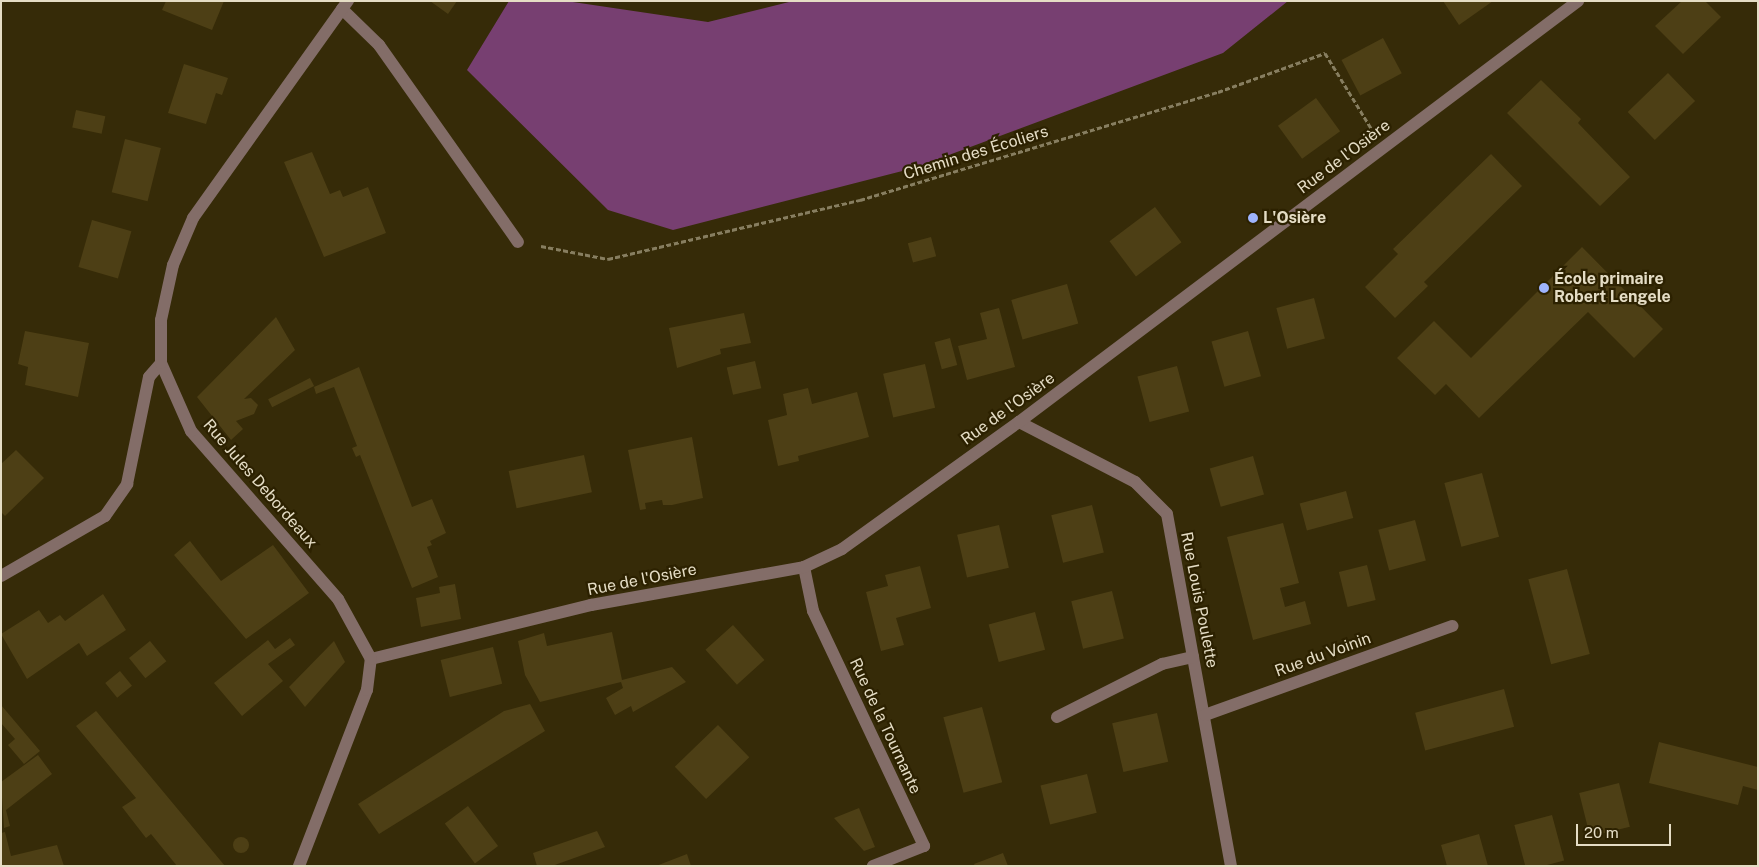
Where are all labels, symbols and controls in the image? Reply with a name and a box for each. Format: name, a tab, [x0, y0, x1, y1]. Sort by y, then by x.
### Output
street label: Rue de l'Osière	[1294, 116, 1394, 198]
street label: Chemin des Écoliers	[901, 122, 1051, 184]
place label: L'Osière	[1263, 208, 1326, 228]
marker: L'Osière	[1247, 212, 1259, 224]
place label: École primaire Robert Lengele	[1554, 269, 1671, 307]
marker: École primaire Robert Lengele	[1538, 282, 1550, 294]
street label: Rue de l'Osière	[957, 368, 1059, 450]
street label: Rue Jules Debordeaux	[199, 416, 321, 552]
street label: Rue Louis Poulette	[1176, 530, 1222, 670]
street label: Rue de l'Osière	[585, 560, 699, 600]
street label: Rue du Voinin	[1272, 629, 1374, 681]
street label: Rue de la Tournante	[845, 655, 925, 797]
scale bar	[1579, 814, 1674, 846]
text: 20 m	[1584, 824, 1619, 841]

